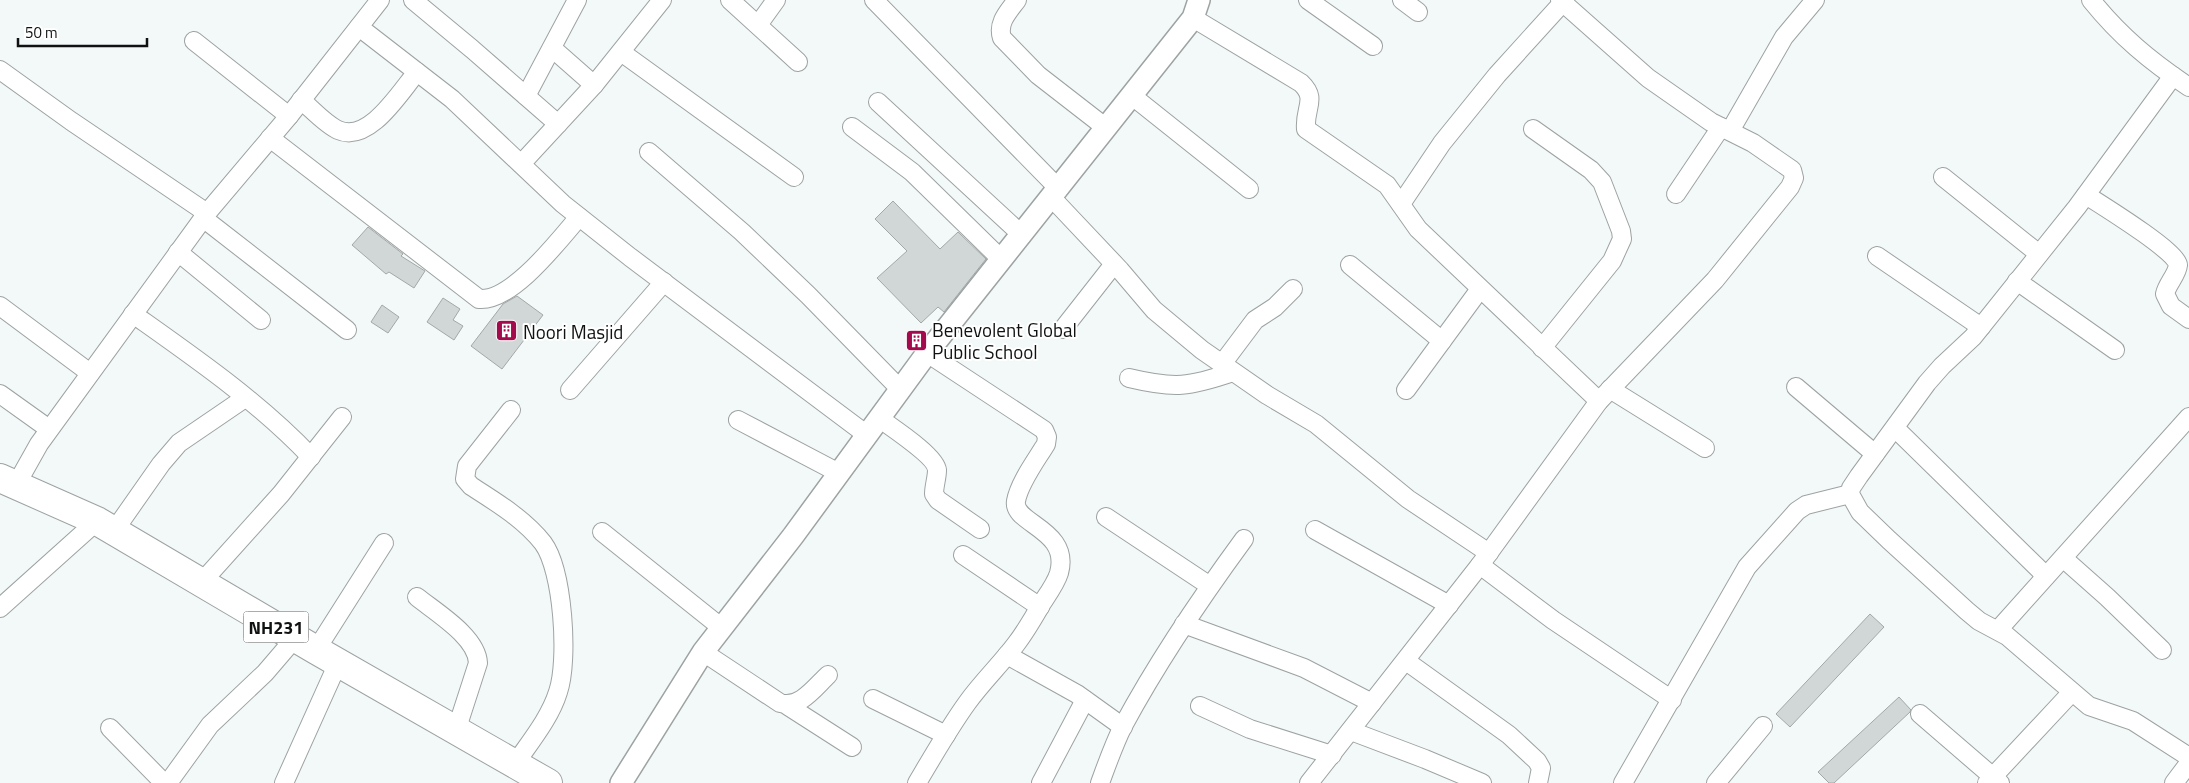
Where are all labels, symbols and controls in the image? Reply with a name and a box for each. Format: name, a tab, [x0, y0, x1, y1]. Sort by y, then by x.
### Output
scale bar	[18, 15, 146, 47]
text: 50 m	[25, 21, 58, 44]
place label: Benevolent Global Public School	[932, 315, 1077, 366]
place label: Noori Masjid	[523, 317, 623, 346]
building icon: Noori Masjid	[495, 319, 519, 343]
building icon: Benevolent Global Public School	[904, 328, 928, 352]
road number: NH231	[244, 612, 308, 642]

